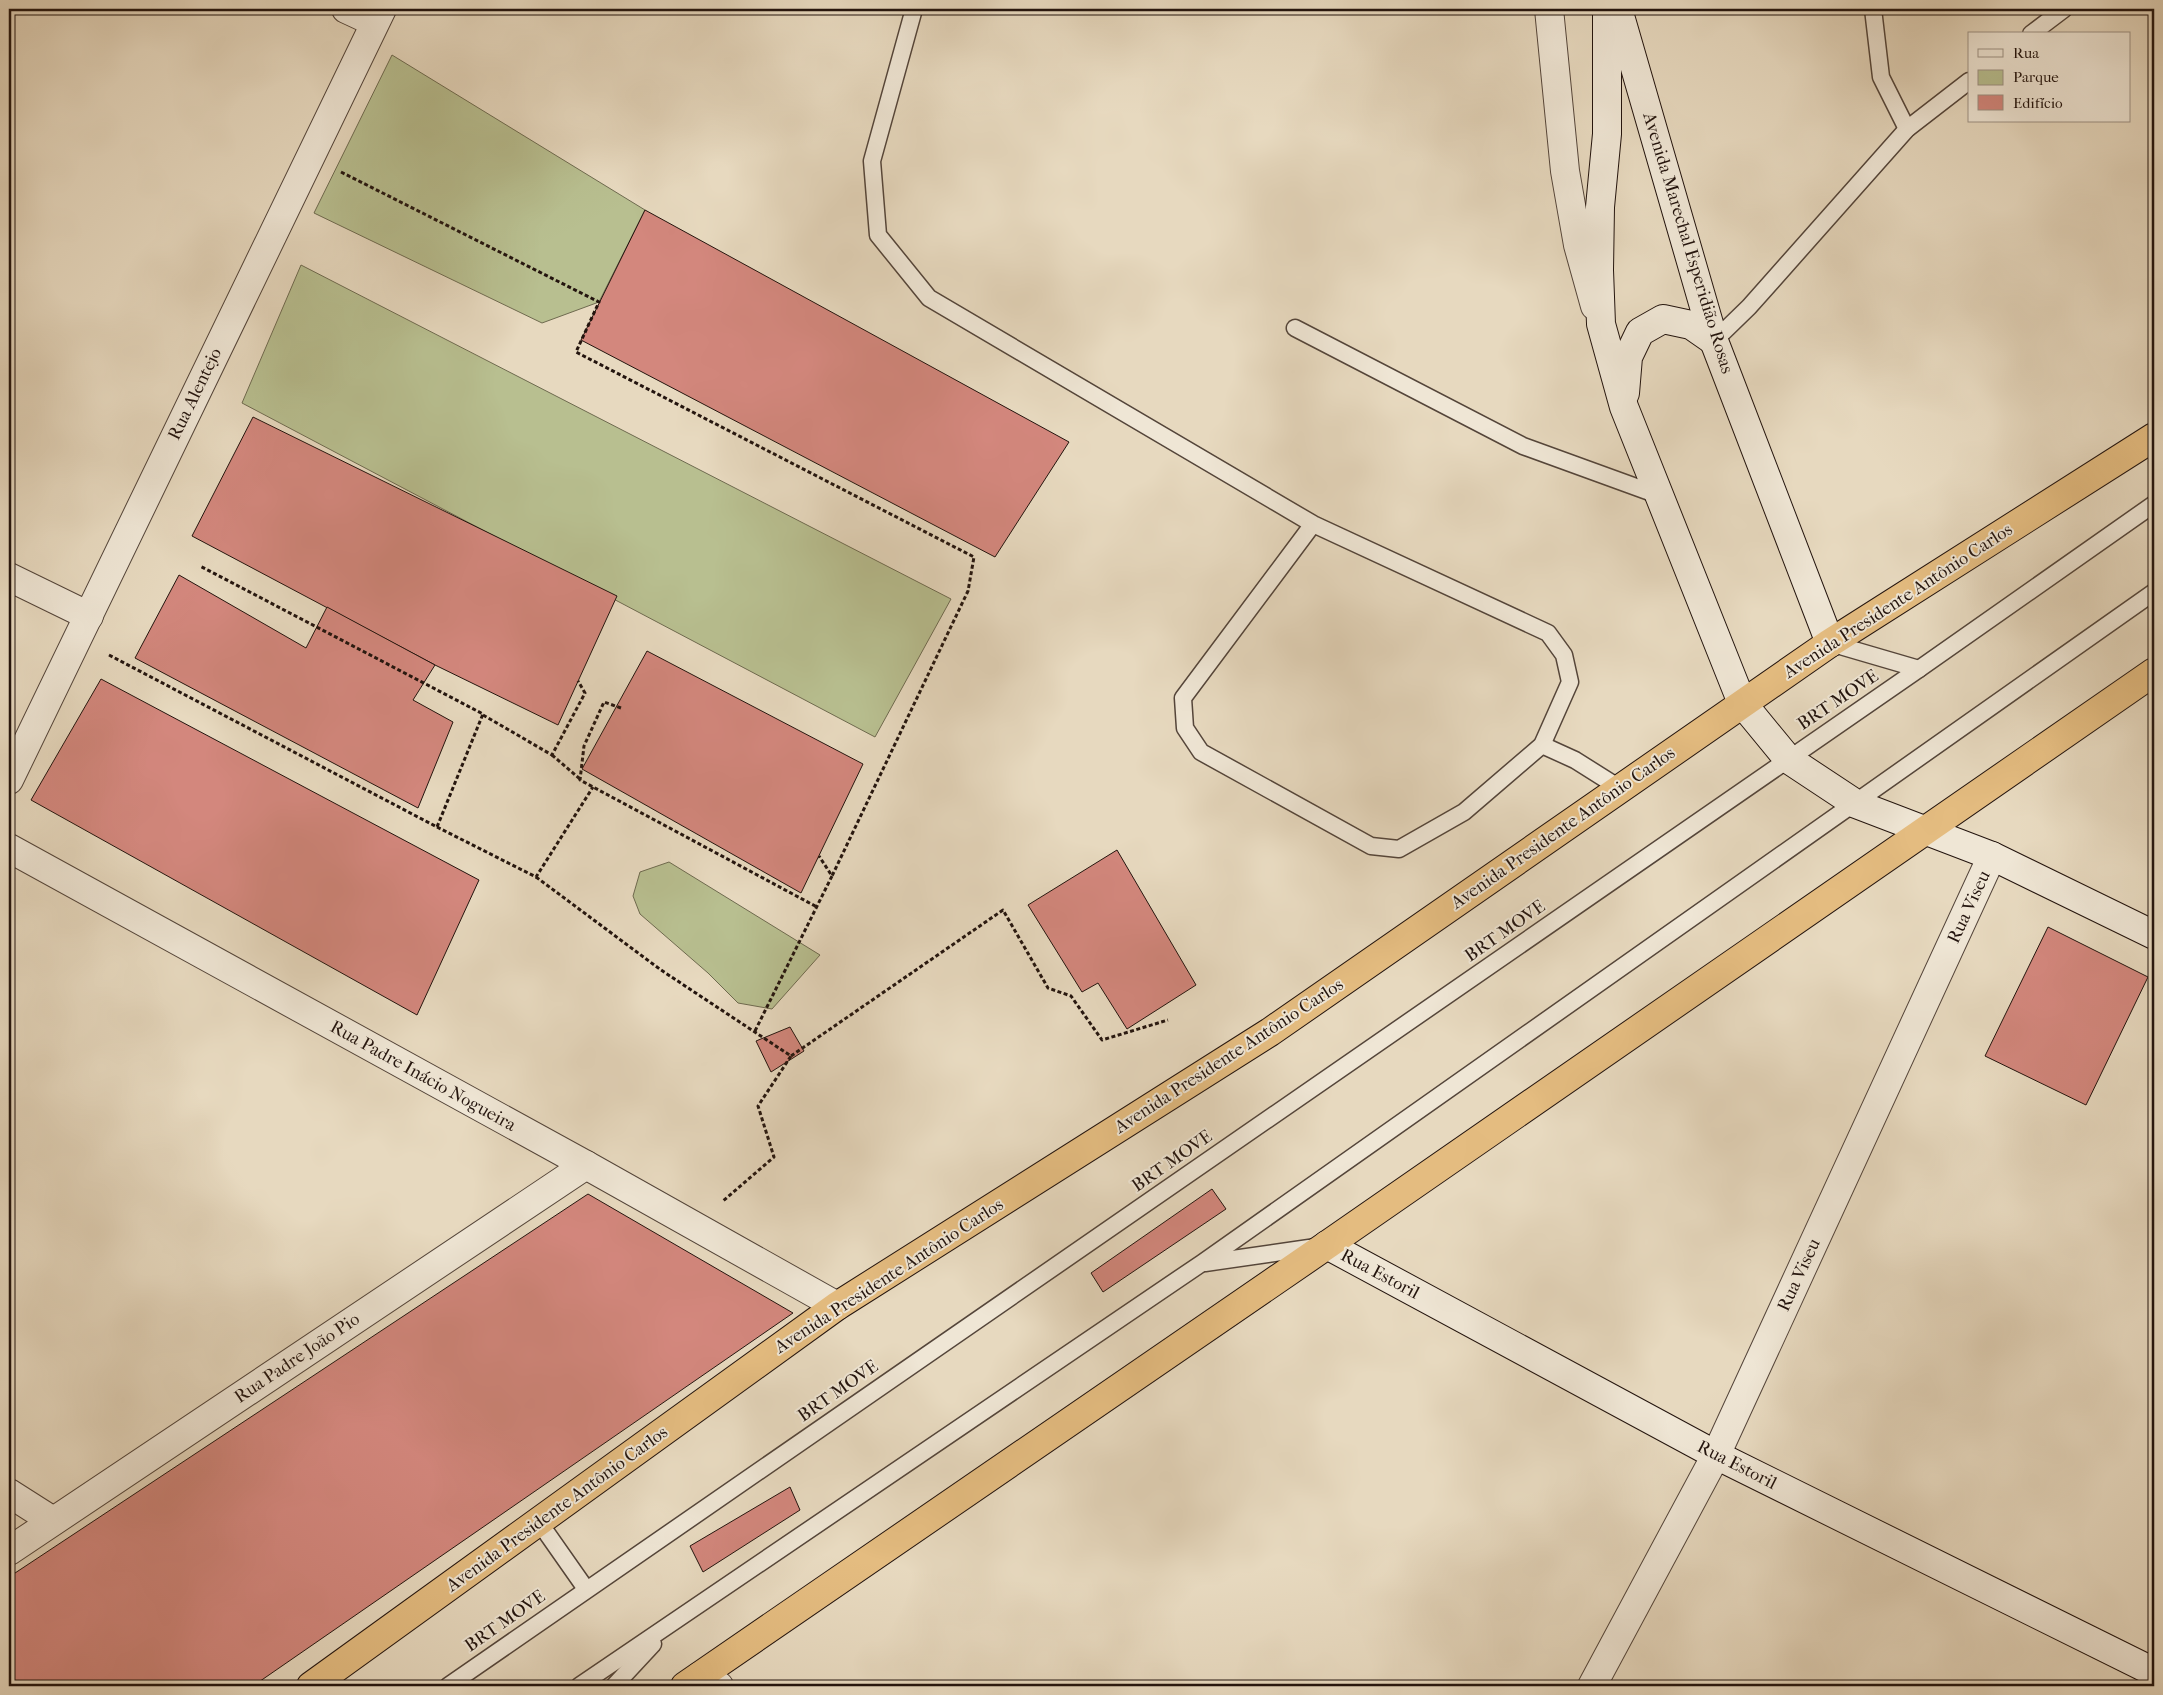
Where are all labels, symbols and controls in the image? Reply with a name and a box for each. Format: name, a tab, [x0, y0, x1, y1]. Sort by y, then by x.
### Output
legend	[1968, 32, 2130, 122]
text: Rua	[2013, 44, 2040, 62]
text: Parque	[2013, 68, 2059, 86]
text: Edifício	[2013, 94, 2063, 112]
street label: Avenida Marechal Esperidião Rosas	[1638, 109, 1738, 376]
street label: Rua Alentejo	[164, 345, 226, 443]
street label: Avenida Presidente Antônio Carlos	[1779, 519, 2017, 683]
street label: BRT MOVE	[1794, 665, 1882, 735]
street label: Avenida Presidente Antônio Carlos	[1446, 742, 1679, 914]
street label: Rua Viseu	[1943, 867, 1995, 947]
street label: BRT MOVE	[1461, 896, 1549, 966]
street label: Avenida Presidente Antônio Carlos	[1110, 974, 1348, 1138]
street label: Rua Padre Inácio Nogueira	[327, 1016, 520, 1136]
street label: BRT MOVE	[1128, 1126, 1216, 1196]
street label: Avenida Presidente Antônio Carlos	[770, 1194, 1008, 1358]
street label: Rua Viseu	[1773, 1235, 1825, 1315]
street label: Rua Estoril	[1337, 1245, 1423, 1303]
street label: Rua Padre João Pio	[230, 1308, 364, 1408]
street label: BRT MOVE	[794, 1356, 882, 1426]
street label: Avenida Presidente Antônio Carlos	[441, 1421, 672, 1597]
street label: Rua Estoril	[1694, 1436, 1780, 1494]
street label: BRT MOVE	[461, 1586, 549, 1656]

